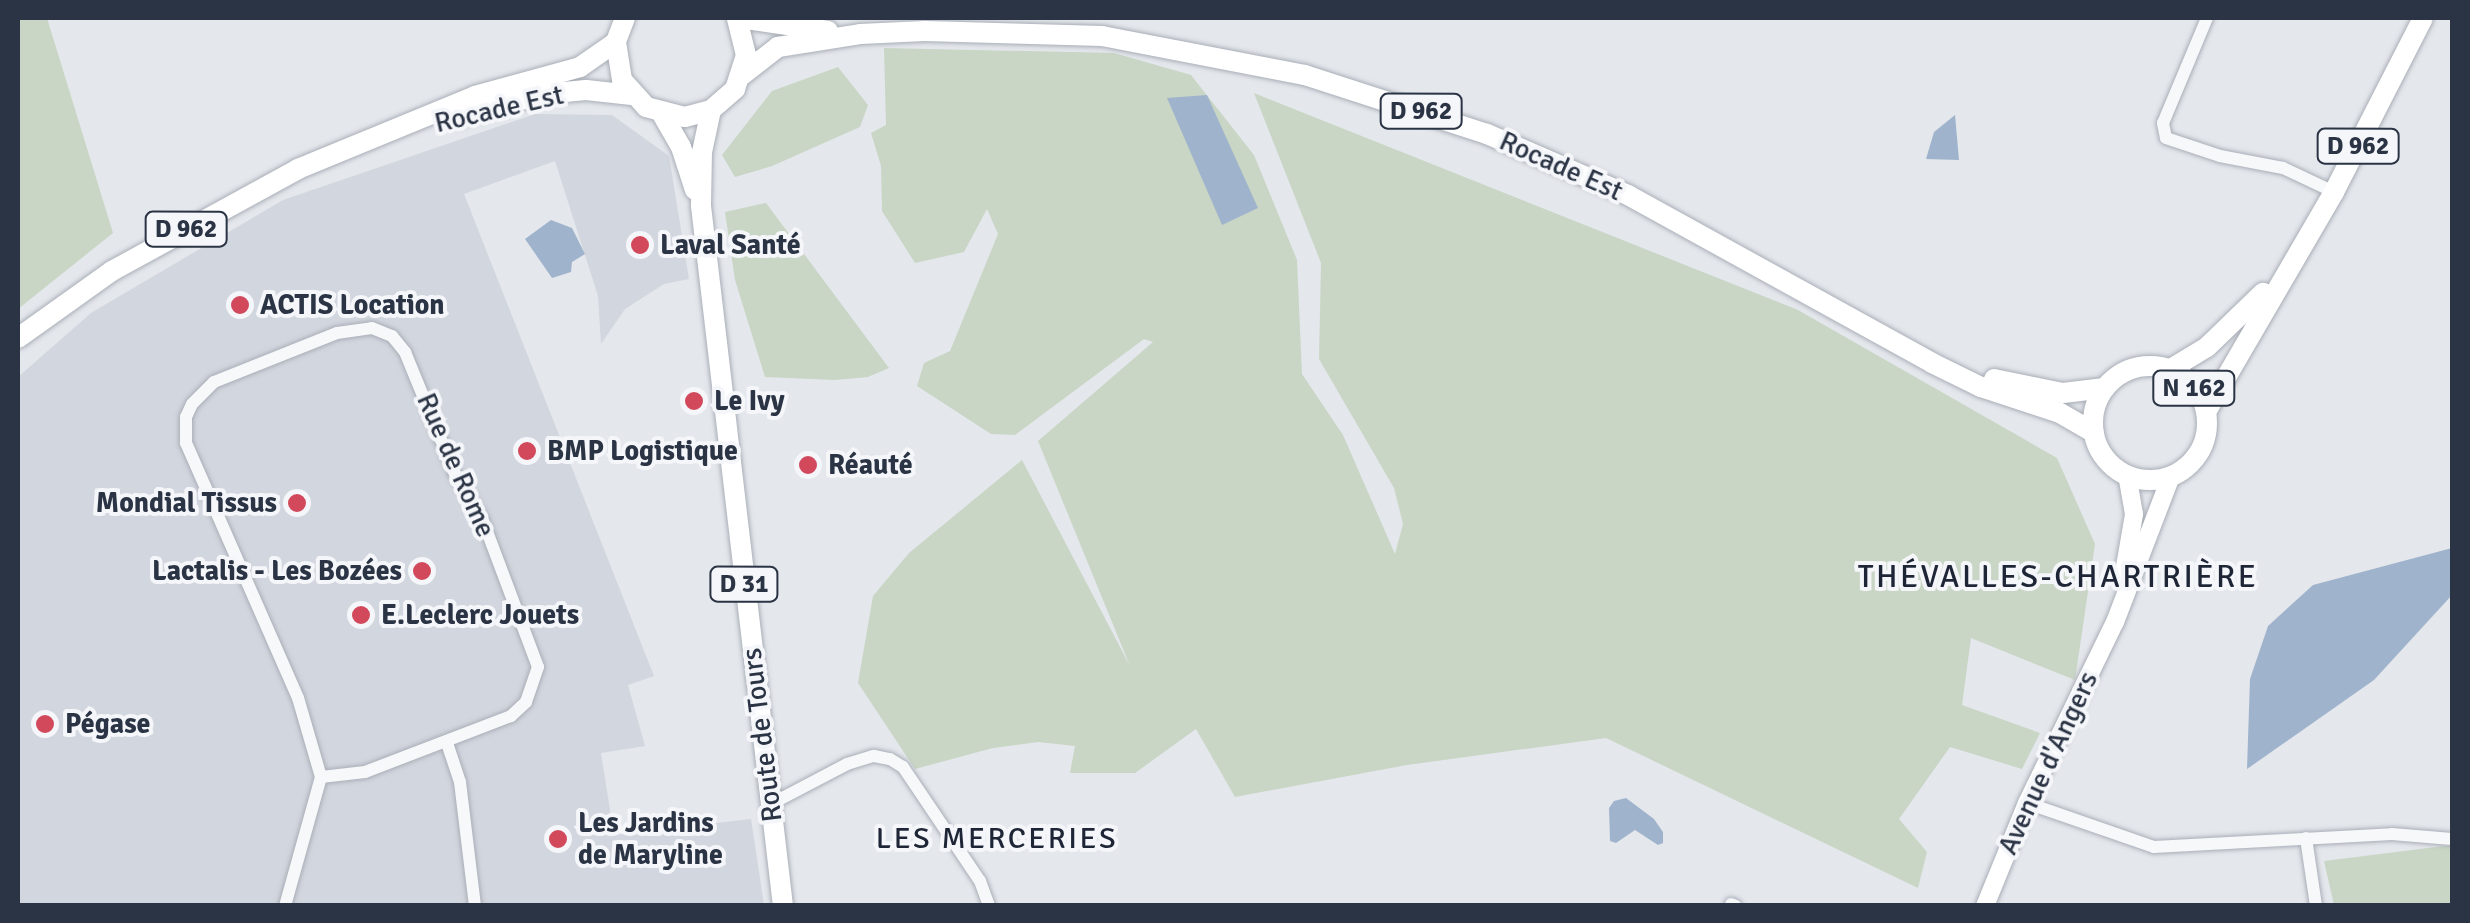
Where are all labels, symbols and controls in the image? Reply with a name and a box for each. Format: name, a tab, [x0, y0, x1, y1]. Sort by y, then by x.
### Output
street label: Rocade Est	[431, 78, 567, 140]
road number: D 962	[1378, 91, 1464, 131]
street label: Rocade Est	[1494, 124, 1628, 208]
road number: D 962	[2316, 126, 2400, 166]
road number: D 962	[144, 209, 228, 249]
place label: Laval Santé	[660, 228, 801, 262]
marker: Laval Santé	[629, 234, 651, 256]
place label: ACTIS Location	[260, 288, 445, 322]
marker: ACTIS Location	[229, 294, 251, 316]
road number: N 162	[2152, 368, 2236, 408]
place label: Le Ivy	[714, 384, 785, 418]
street label: Rue de Rome	[409, 388, 503, 542]
marker: Le Ivy	[683, 390, 705, 412]
place label: BMP Logistique	[547, 434, 738, 468]
marker: BMP Logistique	[516, 440, 538, 462]
place label: Réauté	[828, 448, 913, 482]
marker: Réauté	[797, 454, 819, 476]
place label: Mondial Tissus	[96, 486, 277, 520]
marker: Mondial Tissus	[286, 492, 308, 514]
place label: Lactalis - Les Bozées	[152, 554, 402, 588]
district label: THÉVALLES-CHARTRIÈRE	[1858, 558, 2258, 596]
marker: Lactalis - Les Bozées	[411, 560, 433, 582]
road number: D 31	[709, 564, 779, 604]
place label: E.Leclerc Jouets	[381, 598, 579, 632]
marker: E.Leclerc Jouets	[350, 604, 372, 626]
street label: Route de Tours	[735, 646, 789, 824]
street label: Avenue d'Angers	[1991, 666, 2105, 860]
place label: Pégase	[65, 707, 150, 741]
marker: Pégase	[34, 713, 56, 735]
place label: Les Jardins de Maryline	[578, 806, 723, 872]
district label: LES MERCERIES	[876, 821, 1118, 857]
marker: Les Jardins de Maryline	[547, 828, 569, 850]

